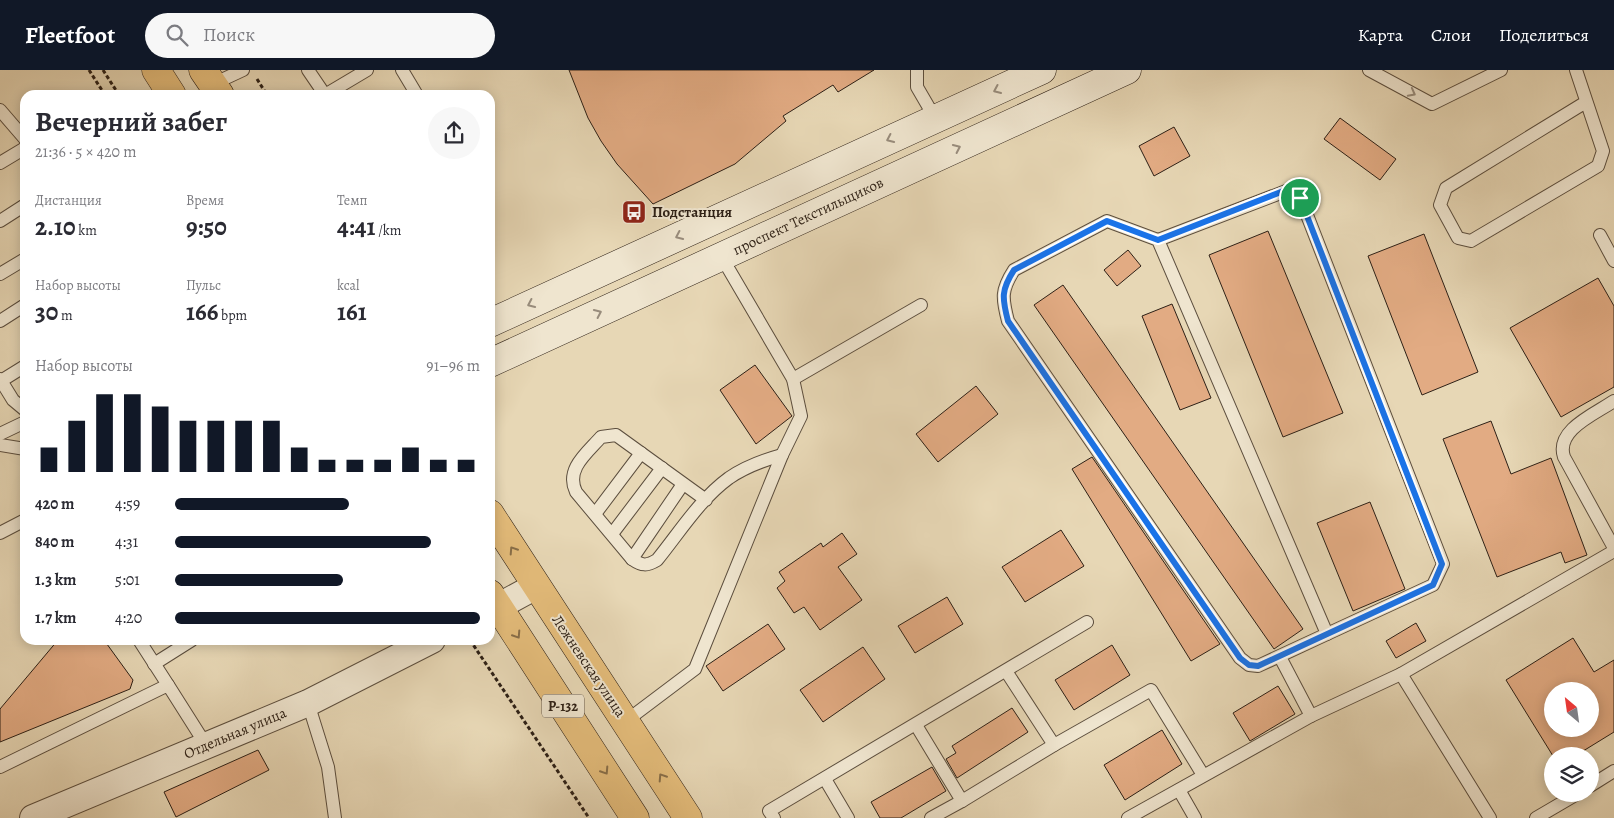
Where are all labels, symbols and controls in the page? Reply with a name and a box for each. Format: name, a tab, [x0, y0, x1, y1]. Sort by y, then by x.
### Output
search box	[145, 13, 495, 58]
text: Fleetfoot	[25, 19, 115, 51]
icon: search	[163, 21, 191, 49]
text: Поиск	[203, 22, 255, 48]
text: Карта	[1358, 23, 1403, 47]
text: Слои	[1431, 23, 1471, 47]
text: Поделиться	[1499, 23, 1589, 47]
one-way arrow	[993, 84, 1002, 94]
one-way arrow	[1406, 87, 1415, 97]
text: Вечерний забег	[35, 103, 227, 141]
button: share	[428, 107, 480, 159]
one-way arrow	[886, 132, 895, 143]
text: 21:36 · 5 × 420 m	[35, 141, 137, 163]
one-way arrow	[952, 144, 961, 155]
street label: проспект Текстильщиков	[729, 172, 887, 260]
pin	[1279, 177, 1321, 219]
icon: arrive	[1286, 184, 1314, 212]
text: Дистанция	[35, 191, 102, 210]
text: Время	[186, 191, 224, 210]
text: Темп	[337, 191, 368, 210]
bus stop icon: Подстанция	[621, 199, 647, 225]
place label: Подстанция	[652, 202, 733, 222]
text: 2.10	[35, 210, 75, 244]
text: 9:50	[186, 210, 227, 244]
text: 4:41	[337, 210, 375, 244]
text: km	[75, 221, 97, 240]
text: /km	[375, 221, 401, 240]
one-way arrow	[675, 229, 684, 240]
text: Набор высоты	[35, 276, 121, 295]
text: Пульс	[186, 276, 221, 295]
text: kcal	[337, 276, 359, 295]
text: 30	[35, 295, 58, 329]
text: 166	[186, 295, 218, 329]
text: 161	[337, 295, 367, 329]
one-way arrow	[528, 297, 537, 307]
text: m	[58, 306, 73, 325]
text: bpm	[218, 306, 247, 325]
one-way arrow	[593, 309, 602, 319]
text: Набор высоты	[35, 355, 133, 377]
text: 91–96 m	[426, 355, 480, 377]
text: 420 m	[35, 493, 75, 515]
text: 4:59	[115, 493, 140, 515]
text: 840 m	[35, 531, 74, 553]
text: 4:31	[115, 531, 138, 553]
one-way arrow	[510, 547, 519, 556]
text: 1.3 km	[35, 569, 76, 591]
text: 5:01	[115, 569, 140, 591]
text: 1.7 km	[35, 607, 76, 629]
text: 4:20	[115, 607, 142, 629]
street label: Лежневская улица	[547, 611, 631, 721]
one-way arrow	[510, 629, 520, 638]
north arrow	[1544, 682, 1599, 738]
map controls	[1544, 682, 1599, 802]
road number: Р-132	[542, 694, 584, 718]
street label: Отдельная улица	[181, 702, 289, 764]
button: layers	[1544, 747, 1599, 802]
one-way arrow	[599, 765, 608, 775]
one-way arrow	[659, 773, 668, 783]

